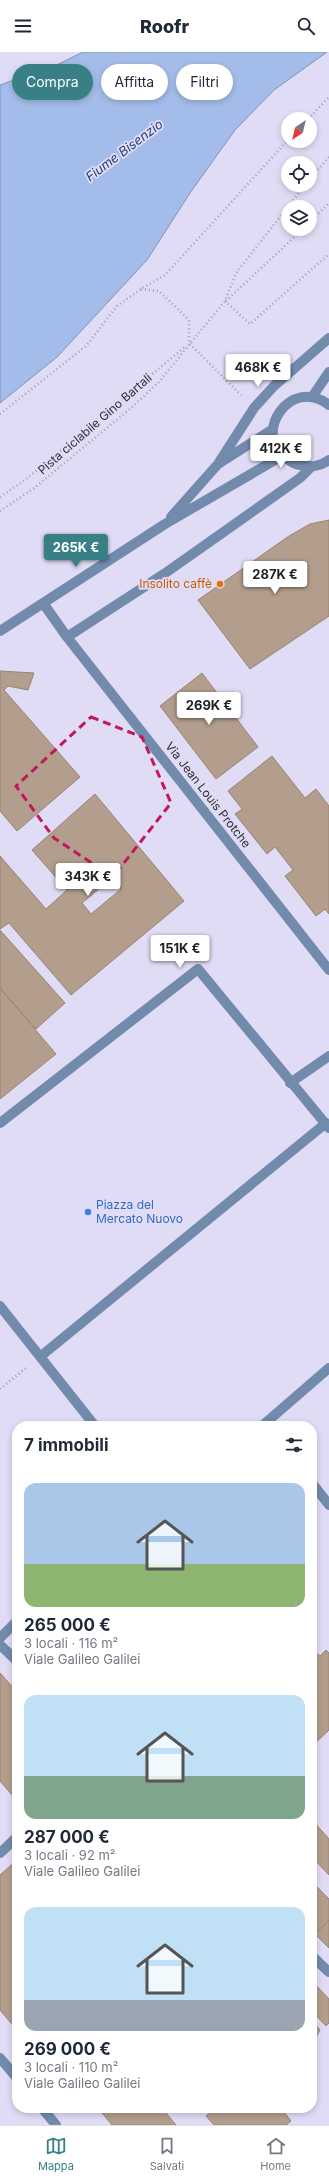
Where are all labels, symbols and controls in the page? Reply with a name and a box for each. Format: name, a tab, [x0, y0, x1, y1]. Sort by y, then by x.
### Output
icon: menu	[12, 15, 34, 37]
icon: search	[295, 15, 317, 37]
text: Roofr	[140, 16, 189, 37]
chip: Compra	[12, 64, 93, 100]
chip: Affitta	[101, 64, 168, 100]
chip: Filtri	[176, 64, 233, 100]
north arrow	[281, 112, 317, 148]
map controls	[281, 112, 317, 236]
water label: Fiume Bisenzio	[82, 116, 166, 184]
button: locate	[281, 156, 317, 192]
button: layers	[281, 200, 317, 236]
pin: 468K €	[225, 354, 291, 388]
text: 468K €	[234, 359, 282, 375]
street label: Pista ciclabile Gino Bartali	[35, 370, 155, 477]
pin: 412K €	[248, 435, 314, 469]
text: 412K €	[259, 440, 303, 456]
pin: 265K €	[43, 534, 109, 568]
text: 265K €	[53, 539, 99, 555]
pin: 287K €	[242, 561, 308, 595]
text: 287K €	[252, 566, 298, 582]
place label: Insolito caffè	[139, 576, 212, 591]
marker: Insolito caffè	[215, 579, 225, 589]
pin: 269K €	[176, 692, 242, 726]
text: 269K €	[186, 697, 232, 713]
street label: Via Jean Louis Protche	[162, 739, 254, 851]
pin: 343K €	[55, 863, 121, 897]
text: 343K €	[65, 868, 111, 884]
pin: 151K €	[147, 935, 213, 969]
text: 151K €	[160, 940, 200, 956]
place label: Piazza del Mercato Nuovo	[96, 1197, 183, 1226]
marker: Piazza del Mercato Nuovo	[83, 1207, 93, 1217]
icon: filters	[283, 1434, 305, 1456]
text: 7 immobili	[24, 1435, 109, 1455]
icon: home	[129, 1509, 201, 1581]
text: 265 000 €	[24, 1615, 111, 1635]
text: 3 locali · 116 m²	[24, 1635, 118, 1651]
text: Viale Galileo Galilei	[24, 1651, 140, 1667]
icon: home	[129, 1721, 201, 1793]
text: 287 000 €	[24, 1827, 110, 1847]
text: 3 locali · 92 m²	[24, 1847, 116, 1863]
text: Viale Galileo Galilei	[24, 1863, 140, 1879]
icon: home	[129, 1933, 201, 2005]
text: 269 000 €	[24, 2039, 111, 2059]
text: 3 locali · 110 m²	[24, 2059, 118, 2075]
text: Viale Galileo Galilei	[24, 2075, 140, 2091]
tab: Mappa	[38, 2135, 74, 2173]
tab: Salvati	[150, 2135, 184, 2173]
tab: Home	[260, 2135, 291, 2173]

